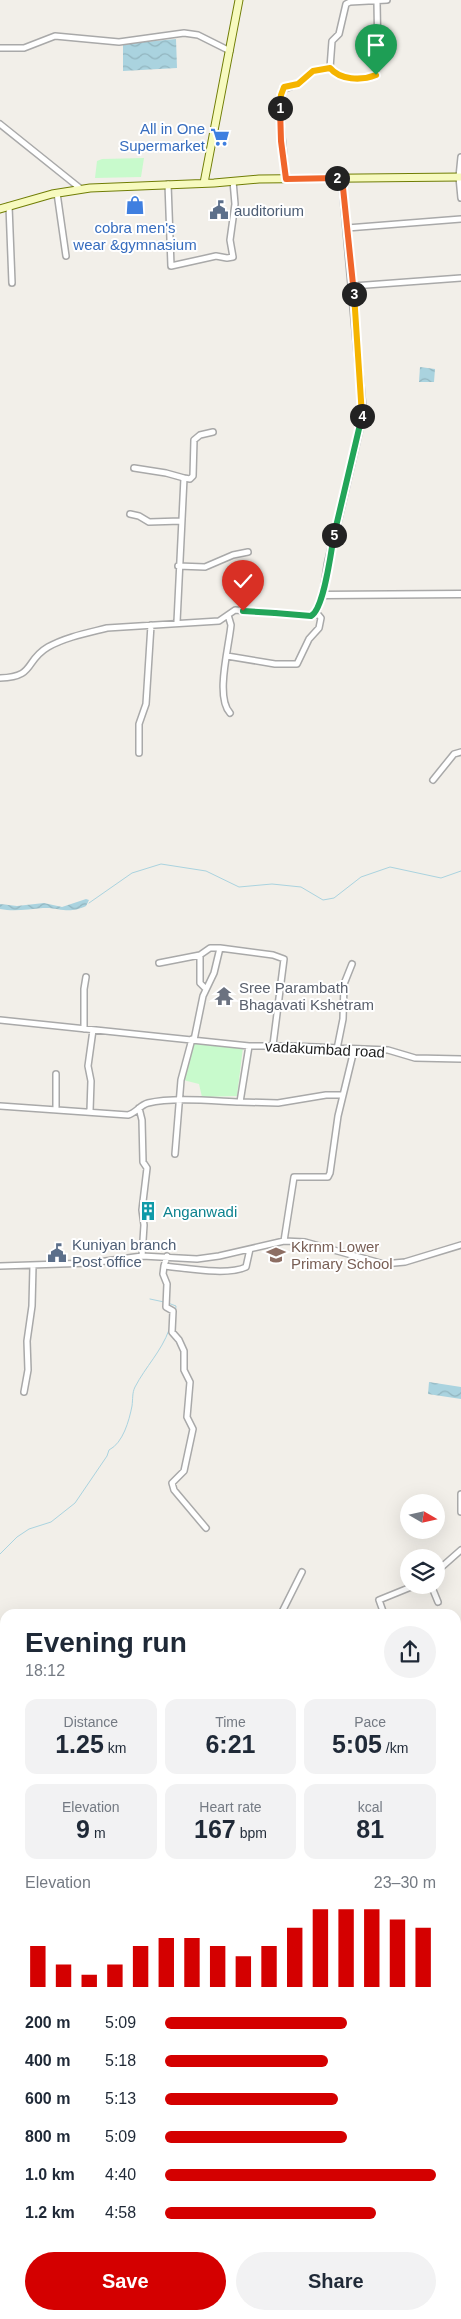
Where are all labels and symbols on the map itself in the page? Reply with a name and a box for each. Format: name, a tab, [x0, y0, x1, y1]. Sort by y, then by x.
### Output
pin	[355, 24, 397, 75]
pin: 1	[268, 96, 292, 120]
place label: All in One Supermarket	[119, 120, 206, 154]
supermarket icon: All in One Supermarket	[209, 126, 231, 148]
pin: 2	[324, 166, 350, 190]
shop icon: cobra men's wear &gymnasium	[124, 194, 146, 216]
public building icon: auditorium	[208, 199, 230, 221]
place label: auditorium	[234, 202, 304, 219]
place label: cobra men's wear &gymnasium	[72, 219, 197, 253]
pin: 3	[342, 282, 366, 306]
pin: 4	[350, 404, 374, 428]
pin: 5	[322, 522, 346, 548]
pin	[222, 560, 264, 611]
place label: Sree Parambath Bhagavati Kshetram	[239, 979, 374, 1013]
temple icon: Sree Parambath Bhagavati Kshetram	[213, 985, 235, 1007]
street label: vadakumbad road	[265, 1037, 385, 1061]
building icon: Anganwadi	[137, 1200, 159, 1222]
place label: Anganwadi	[163, 1203, 237, 1220]
place label: Kuniyan branch Post office	[72, 1236, 176, 1270]
place label: Kkrnm Lower Primary School	[291, 1238, 393, 1272]
public building icon: Kuniyan branch Post office	[46, 1242, 68, 1264]
school or university icon: Kkrnm Lower Primary School	[265, 1244, 287, 1266]
north arrow	[400, 1494, 445, 1539]

